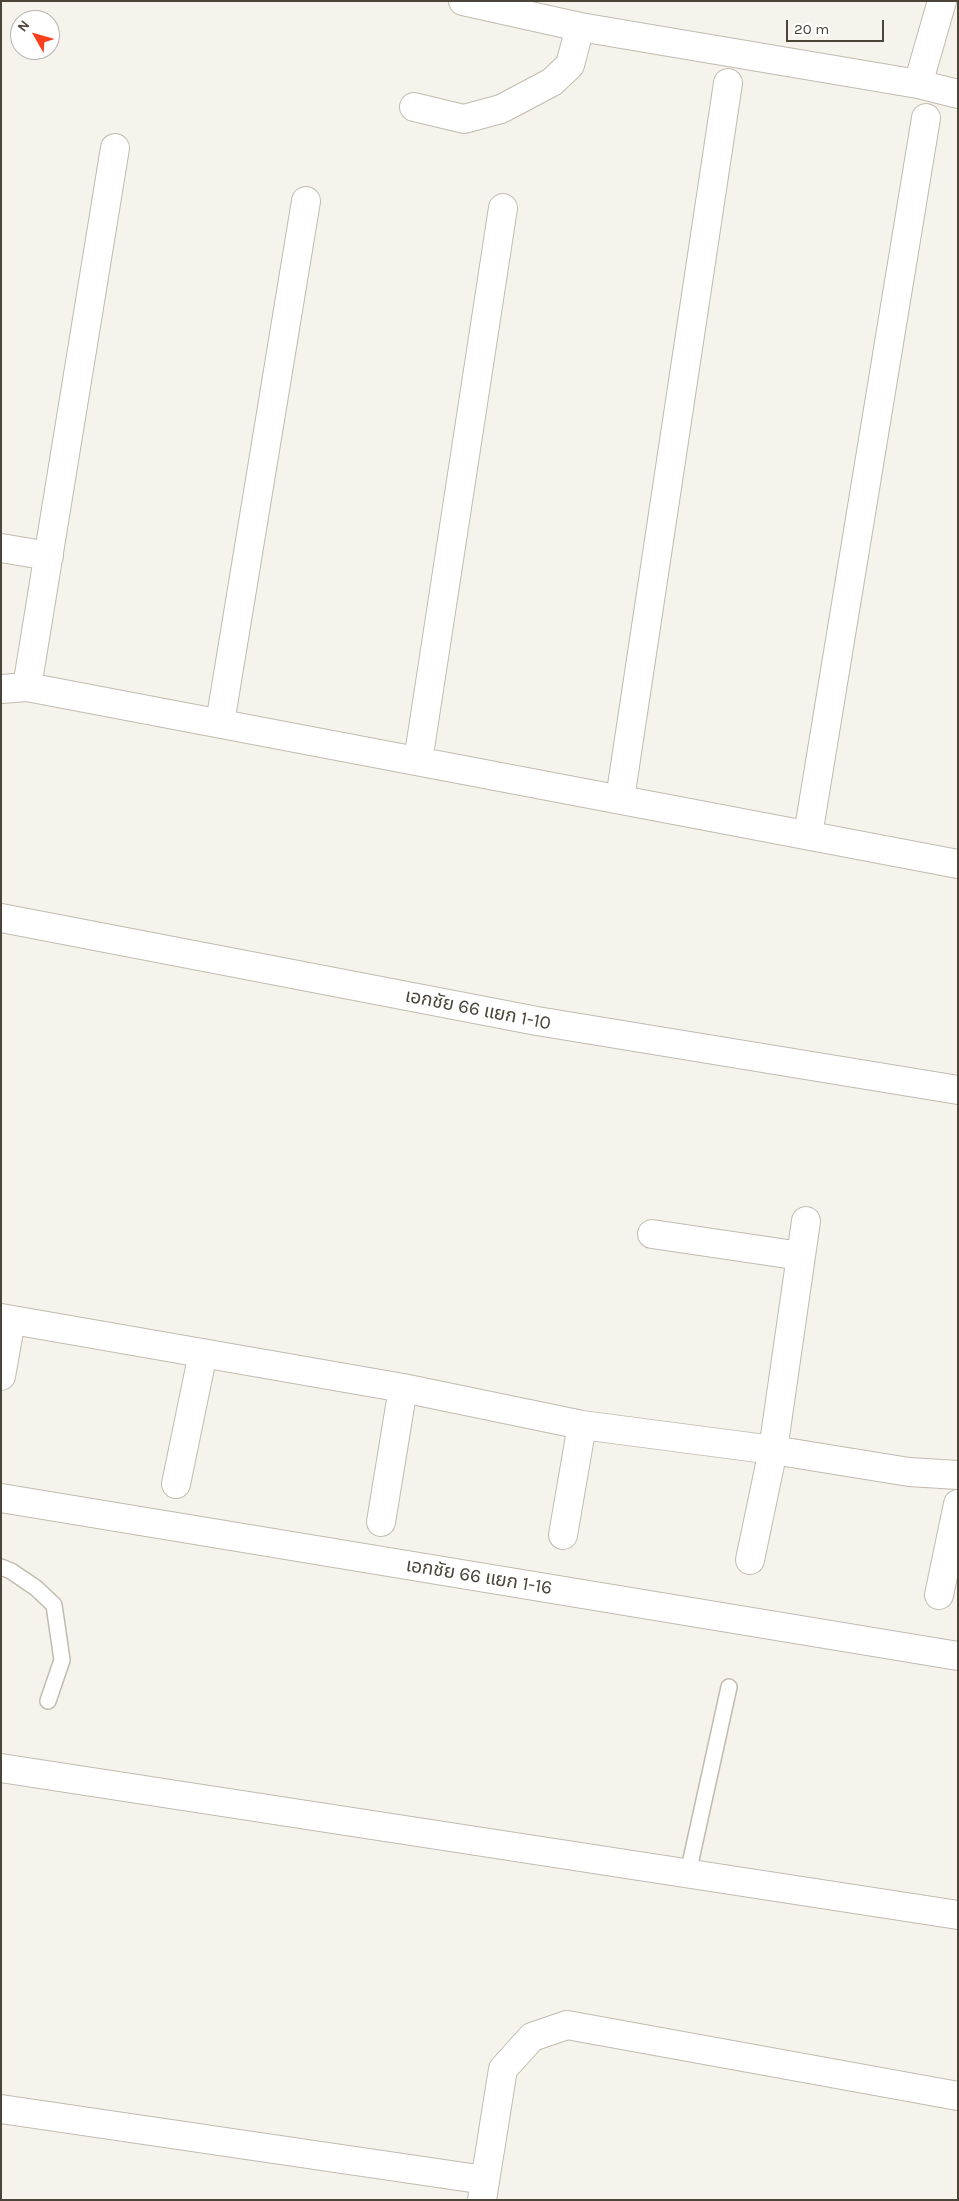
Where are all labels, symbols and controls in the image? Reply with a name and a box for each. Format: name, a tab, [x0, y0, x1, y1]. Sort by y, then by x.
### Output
north arrow	[10, 10, 60, 60]
scale bar	[789, 10, 886, 42]
text: N	[14, 17, 33, 35]
text: 20 m	[794, 20, 829, 38]
street label: เอกชัย 66 แยก 1-10	[403, 985, 553, 1035]
street label: เอกชัย 66 แยก 1-16	[404, 1554, 554, 1600]

